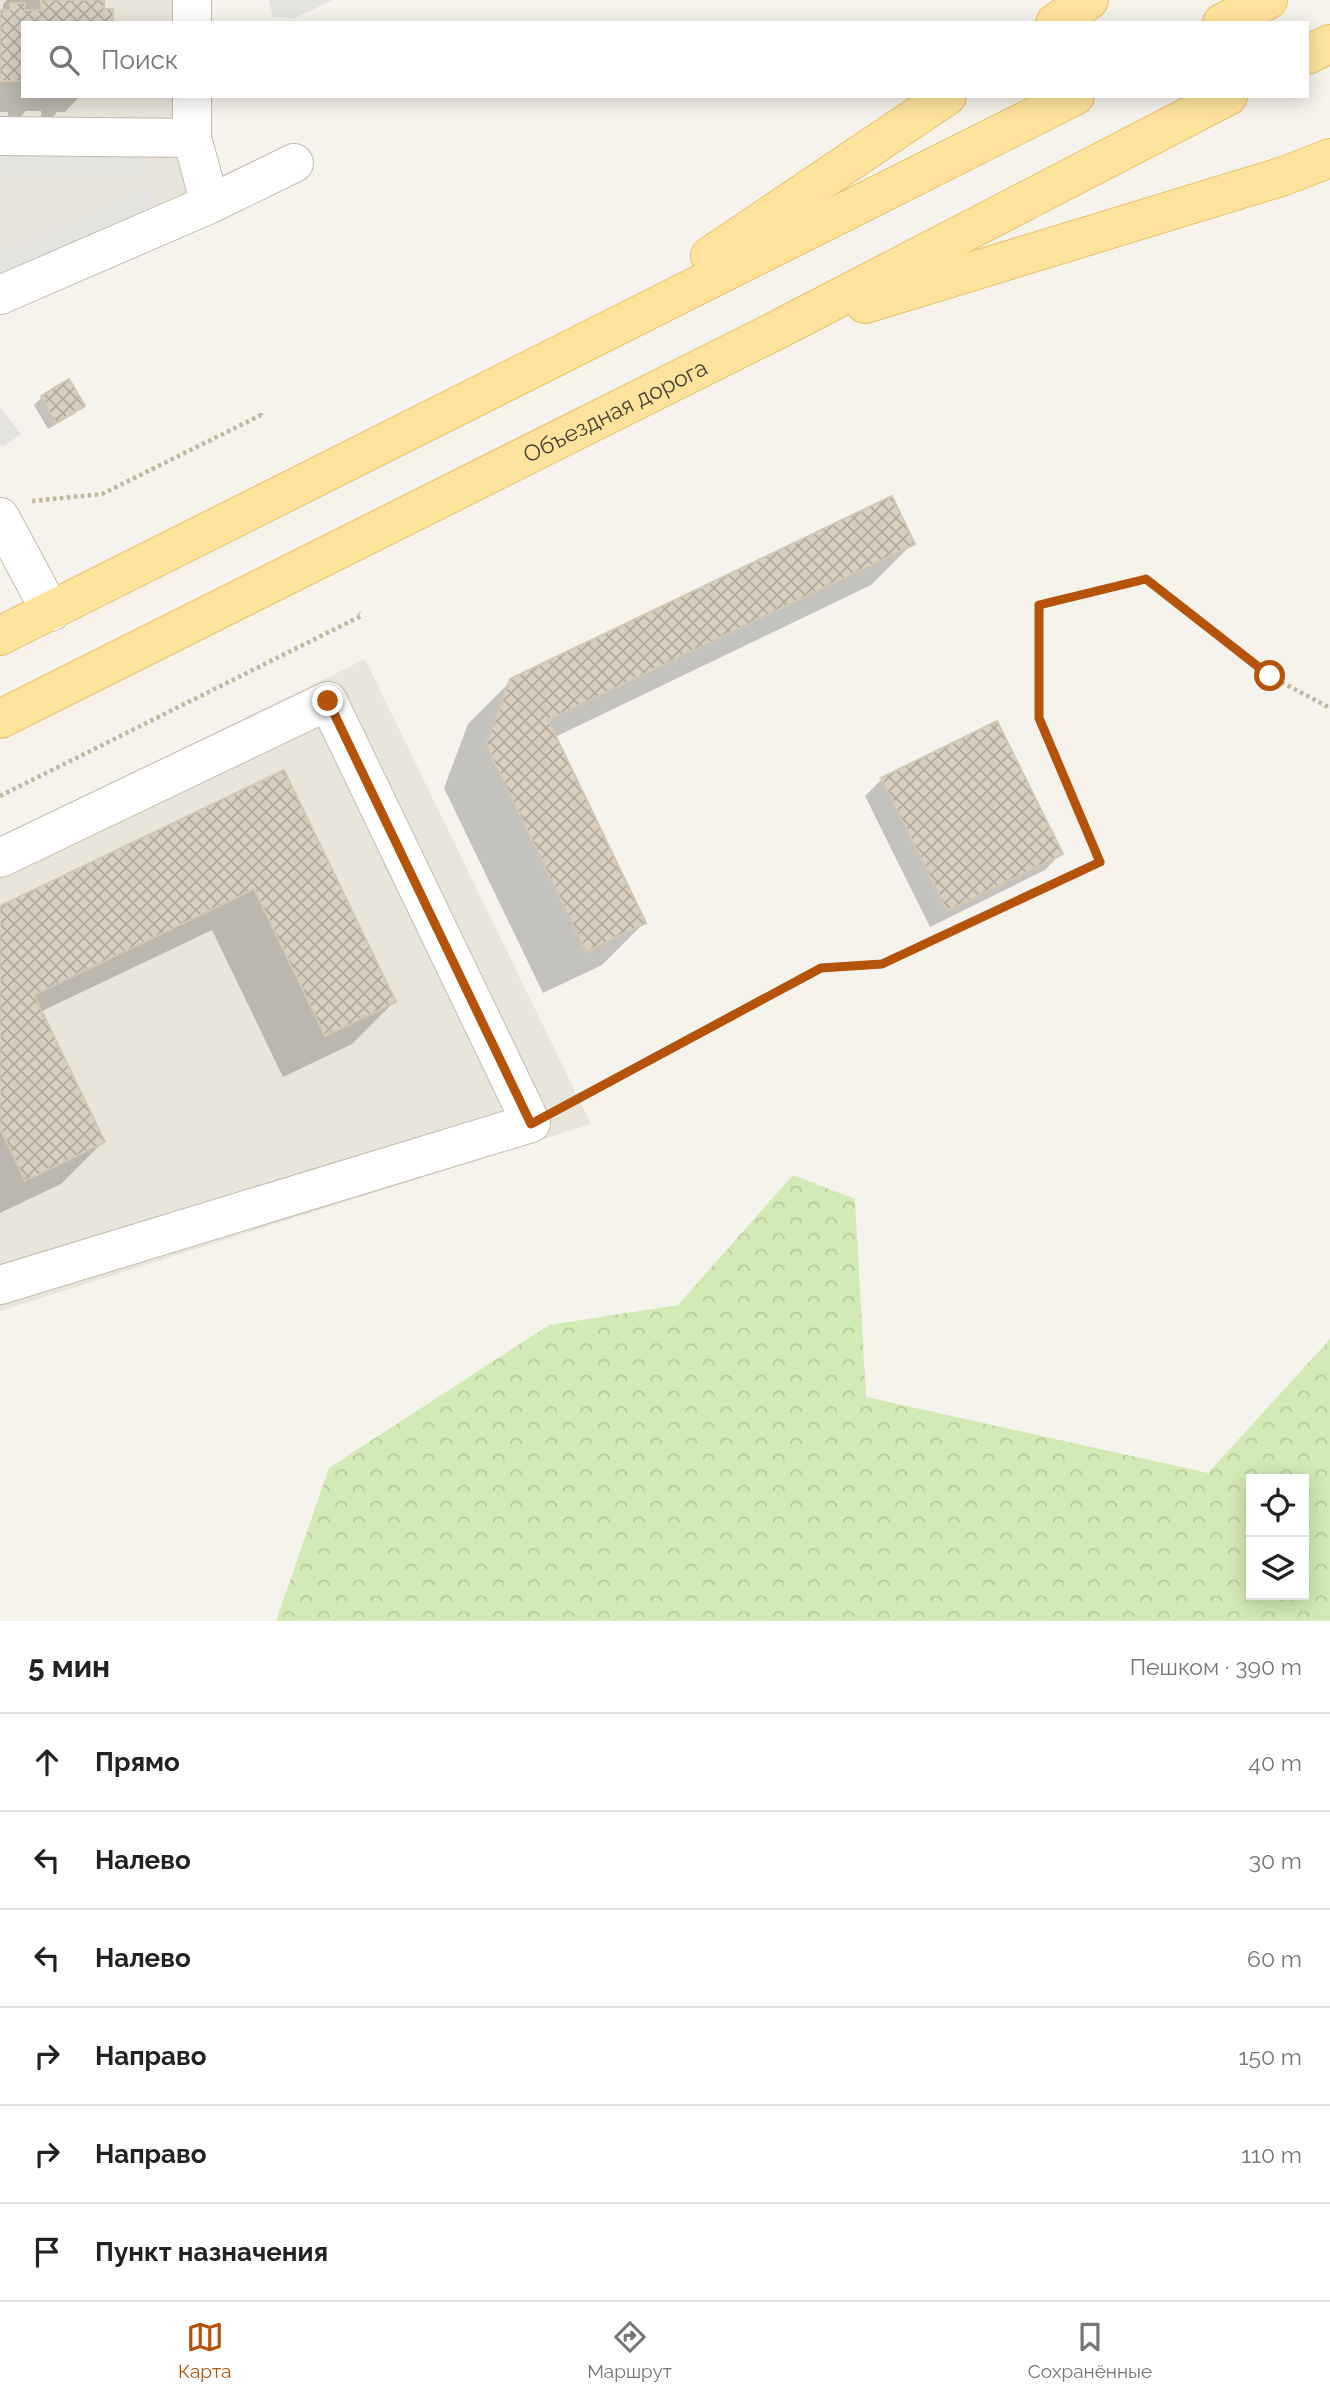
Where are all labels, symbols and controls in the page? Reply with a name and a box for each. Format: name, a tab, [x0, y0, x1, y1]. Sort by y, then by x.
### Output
search box	[21, 21, 1309, 98]
icon: search	[45, 41, 83, 79]
text: Поиск	[101, 45, 178, 75]
street label: Объездная дорога	[519, 353, 711, 468]
route start	[1254, 660, 1285, 691]
route end	[312, 685, 343, 716]
map controls	[1246, 1474, 1309, 1600]
button: locate	[1246, 1474, 1309, 1537]
button: layers	[1246, 1537, 1309, 1600]
text: 5 мин	[28, 1649, 110, 1684]
text: Пешком · 390 m	[1130, 1653, 1302, 1680]
icon: ahead	[28, 1743, 66, 1781]
text: Прямо	[95, 1747, 180, 1777]
text: 40 m	[1248, 1749, 1302, 1776]
icon: left	[28, 1841, 66, 1879]
text: Налево	[95, 1845, 191, 1875]
text: 30 m	[1249, 1847, 1302, 1874]
icon: left	[28, 1939, 66, 1977]
text: Налево	[95, 1943, 191, 1973]
text: 60 m	[1247, 1945, 1302, 1972]
icon: right	[28, 2037, 66, 2075]
text: Направо	[95, 2041, 206, 2071]
text: 150 m	[1239, 2043, 1302, 2070]
icon: right	[28, 2135, 66, 2173]
text: Направо	[95, 2139, 206, 2169]
text: 110 m	[1241, 2141, 1302, 2168]
icon: arrive	[28, 2233, 66, 2271]
text: Пункт назначения	[95, 2237, 328, 2267]
tab: Карта	[178, 2318, 231, 2382]
tab: Маршрут	[587, 2318, 672, 2382]
tab: Сохранённые	[1028, 2318, 1152, 2382]

